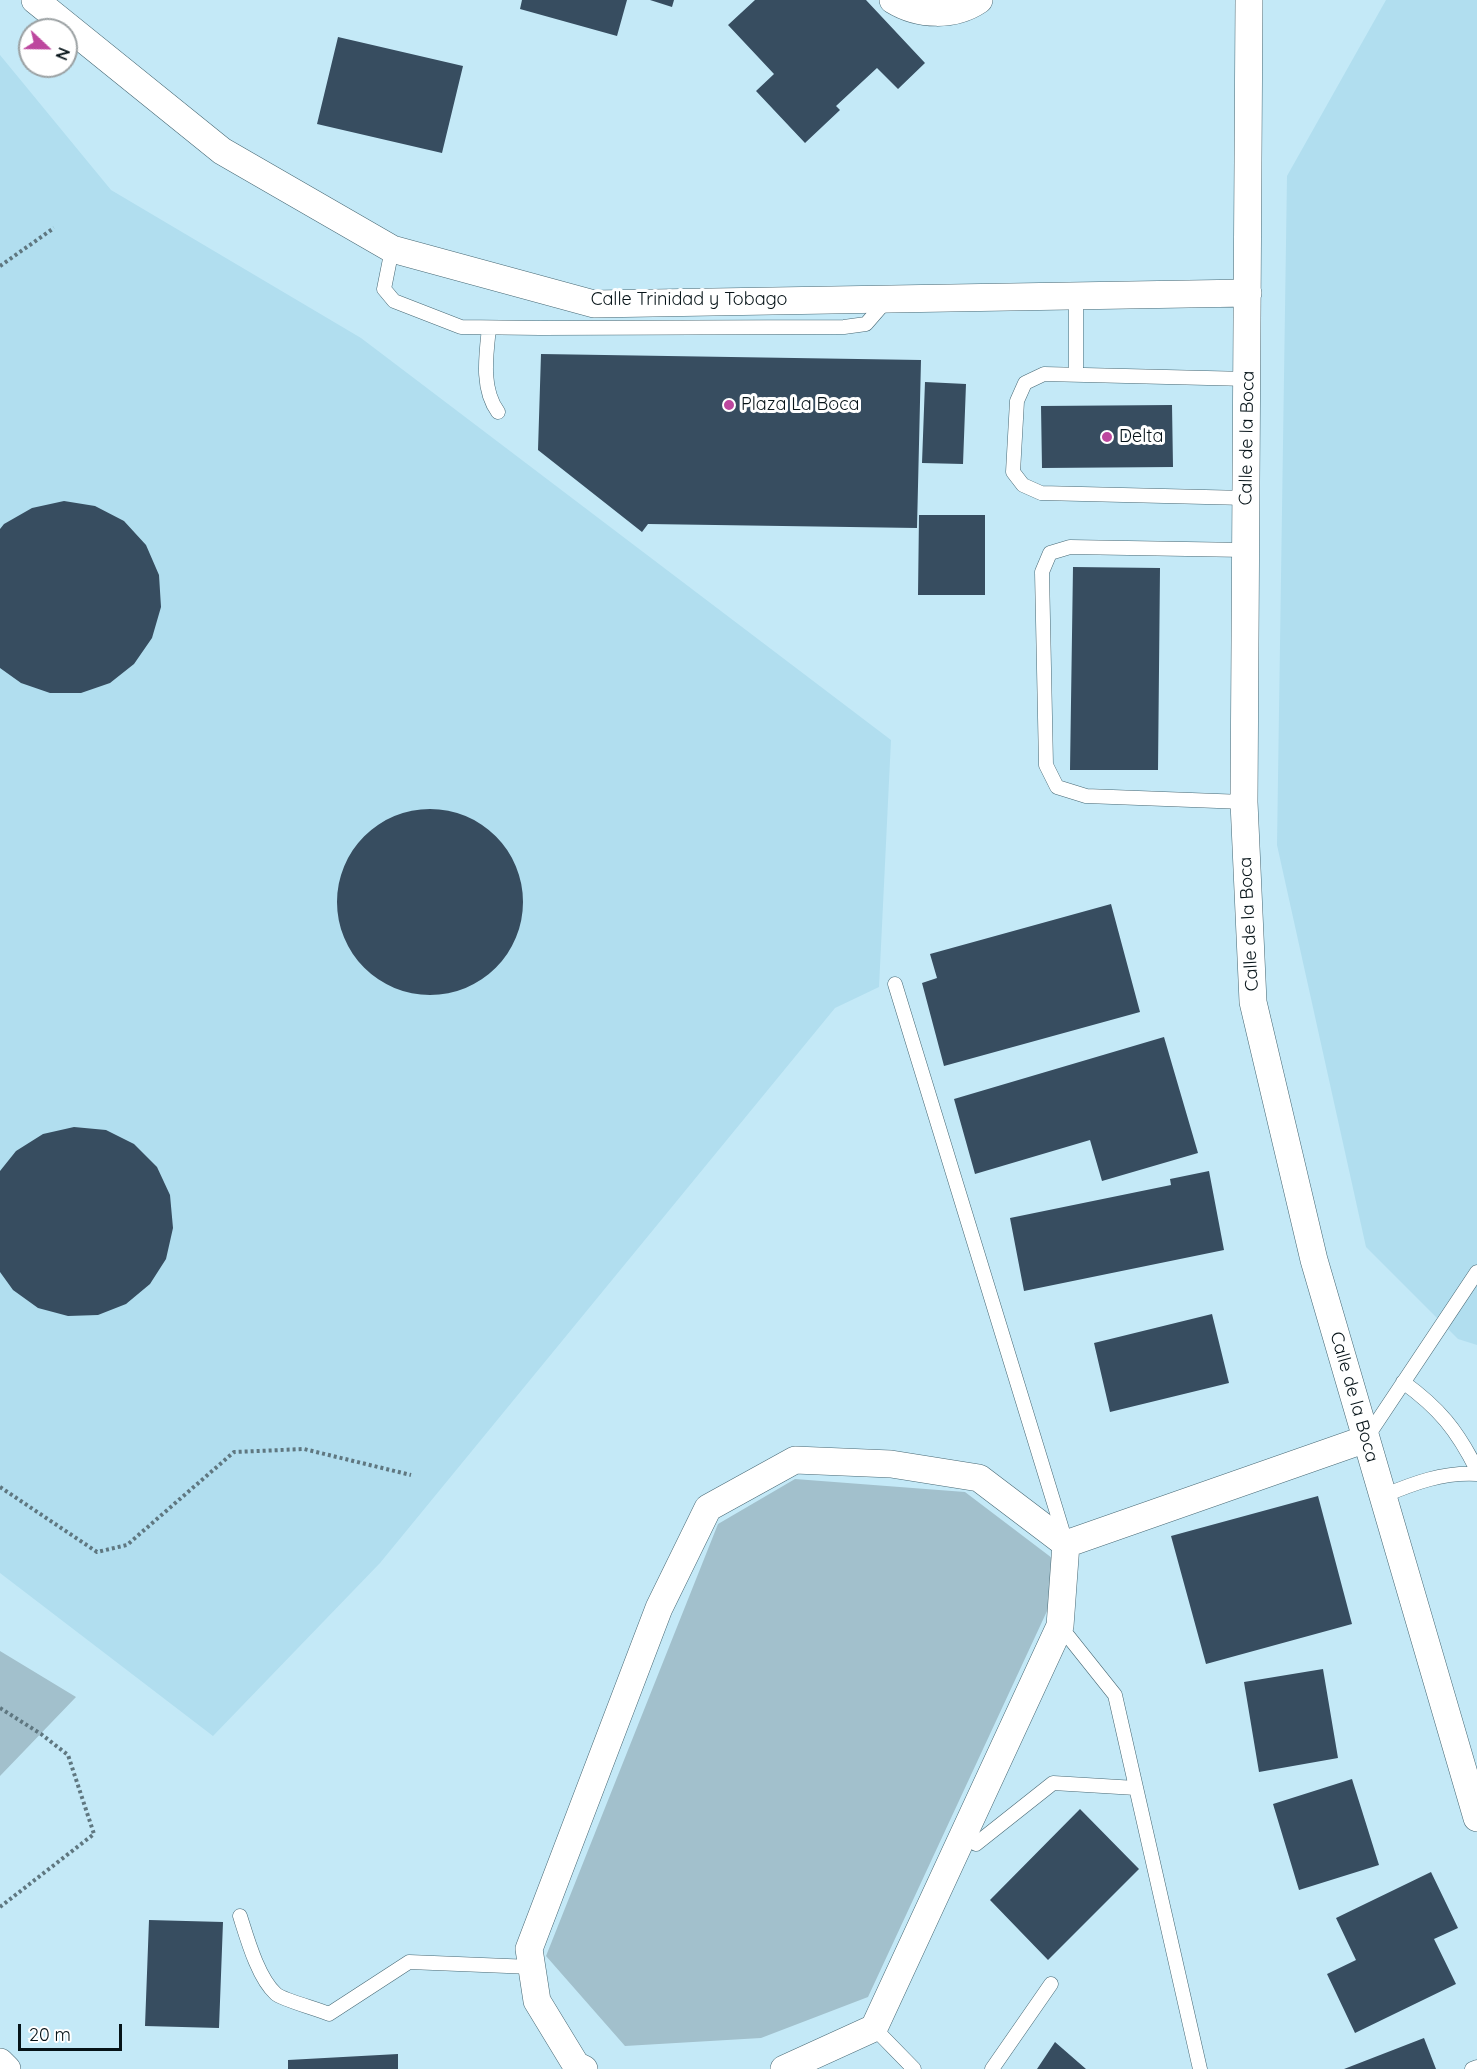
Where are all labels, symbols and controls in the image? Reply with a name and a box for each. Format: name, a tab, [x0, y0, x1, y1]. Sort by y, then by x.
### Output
north arrow	[18, 18, 78, 78]
text: N	[51, 45, 74, 63]
street label: Calle Trinidad y Tobago	[591, 289, 787, 311]
street label: Calle de la Boca	[1235, 371, 1259, 505]
place label: Plaza La Boca	[741, 394, 859, 416]
marker: Plaza La Boca	[722, 398, 736, 412]
place label: Delta	[1119, 426, 1163, 448]
marker: Delta	[1100, 430, 1114, 444]
street label: Calle de la Boca	[1235, 856, 1263, 992]
street label: Calle de la Boca	[1325, 1329, 1383, 1465]
scale bar	[21, 2012, 124, 2050]
text: 20 m	[29, 2023, 71, 2046]

